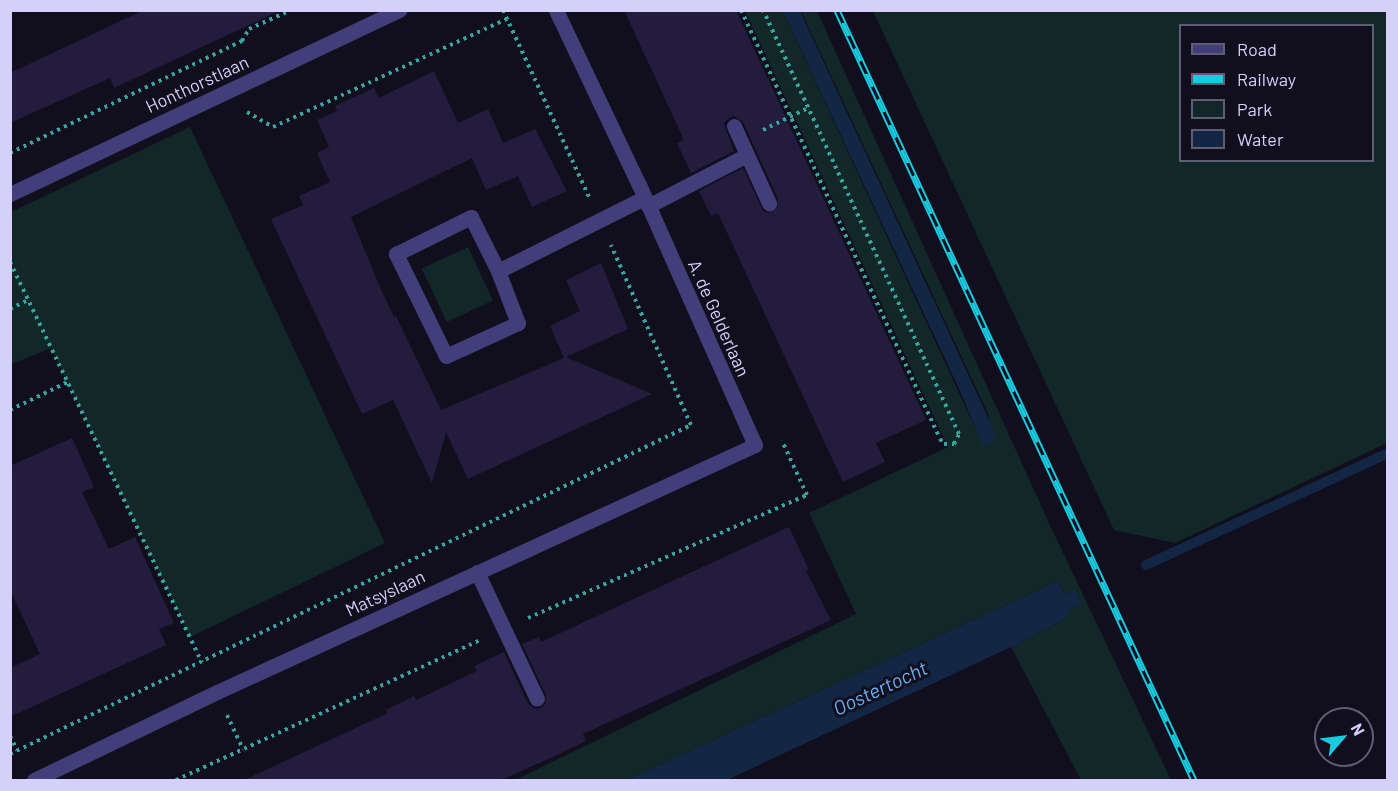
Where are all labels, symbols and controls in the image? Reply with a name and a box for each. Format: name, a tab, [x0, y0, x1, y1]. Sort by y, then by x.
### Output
legend	[1179, 24, 1374, 162]
text: Road	[1237, 38, 1277, 60]
street label: Honthorstlaan	[142, 51, 252, 117]
text: Railway	[1237, 68, 1296, 90]
text: Park	[1237, 98, 1272, 120]
text: Water	[1237, 128, 1284, 150]
street label: A. de Gelderlaan	[684, 256, 754, 380]
street label: Matsyslaan	[342, 565, 428, 621]
water label: Oostertocht	[829, 656, 931, 720]
north arrow	[1314, 707, 1374, 767]
text: N	[1348, 720, 1369, 738]

